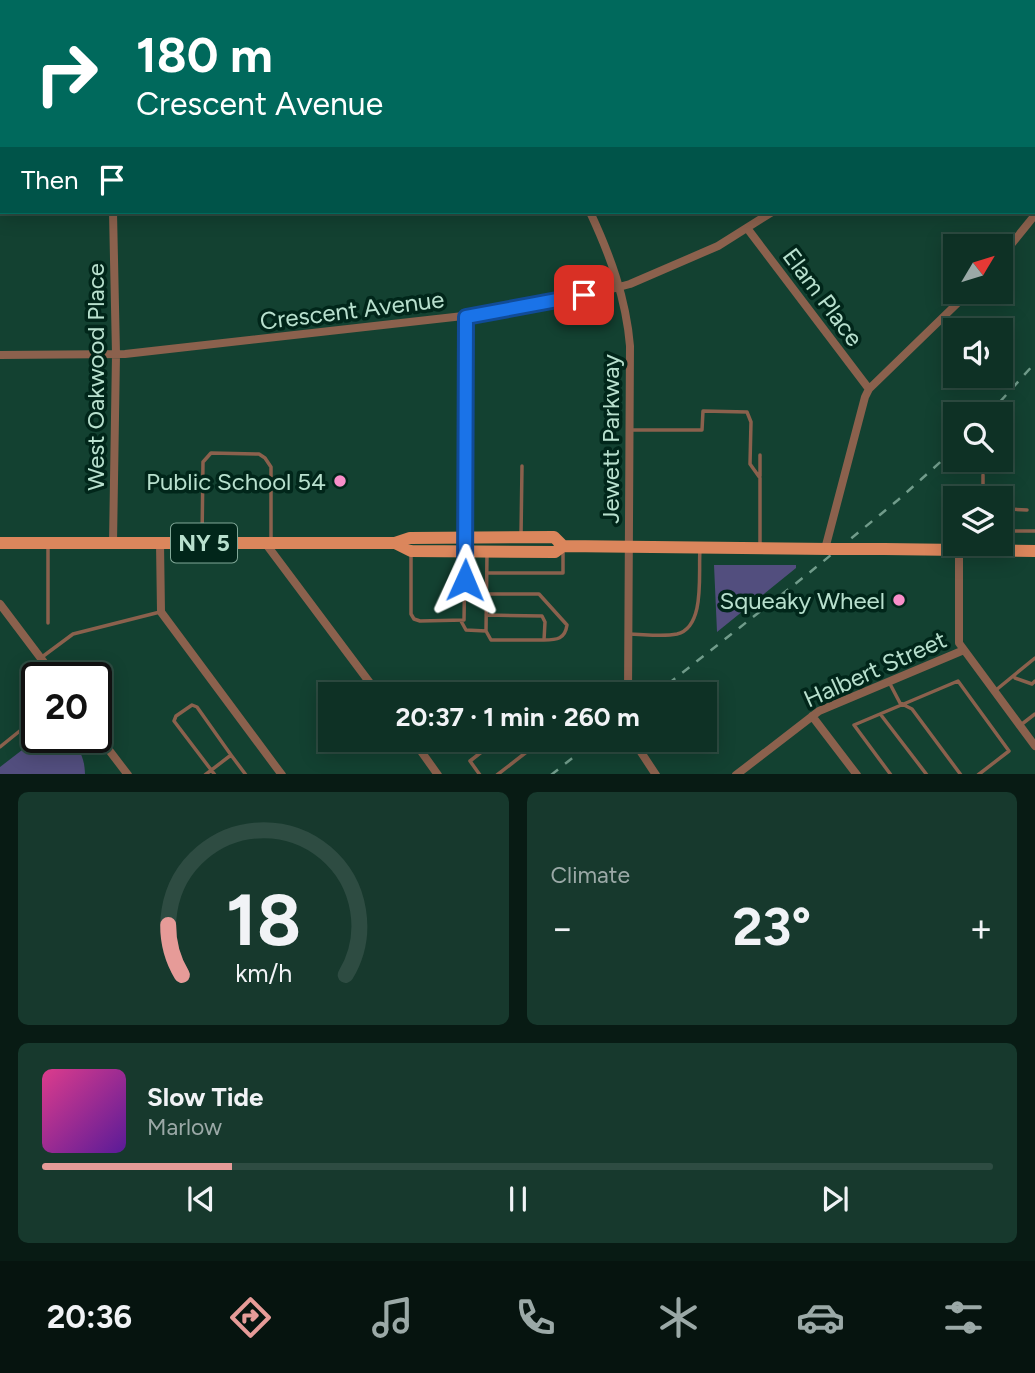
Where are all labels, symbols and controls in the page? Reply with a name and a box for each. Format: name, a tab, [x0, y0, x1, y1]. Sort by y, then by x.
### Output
text: 180 m	[136, 25, 273, 84]
icon: right	[21, 28, 112, 119]
text: Crescent Avenue	[136, 85, 383, 123]
icon: arrive	[93, 161, 131, 199]
text: Then	[21, 164, 79, 196]
north arrow	[943, 234, 1013, 304]
map controls	[943, 234, 1013, 556]
street label: Elam Place	[777, 242, 869, 352]
street label: West Oakwood Place	[81, 263, 110, 491]
pin	[554, 265, 614, 325]
icon: arrive	[565, 276, 603, 314]
street label: Crescent Avenue	[258, 284, 446, 336]
button: sound	[943, 318, 1013, 388]
street label: Jewett Parkway	[596, 354, 625, 524]
button: search	[943, 402, 1013, 472]
place label: Public School 54	[146, 467, 326, 496]
marker: Public School 54	[332, 473, 348, 489]
button: layers	[943, 486, 1013, 556]
road number: NY 5	[171, 524, 237, 562]
position arrow	[428, 543, 502, 617]
place label: Squeaky Wheel	[720, 586, 885, 615]
marker: Squeaky Wheel	[891, 592, 907, 608]
street label: Halbert Street	[799, 625, 951, 713]
speed limit sign: 20	[21, 662, 112, 753]
text: 20:37 · 1 min · 260 m	[395, 701, 640, 733]
text: Climate	[551, 861, 630, 889]
text: 18	[226, 876, 301, 963]
text: 23°	[732, 896, 811, 958]
text: −	[551, 905, 574, 951]
text: +	[969, 905, 993, 951]
text: km/h	[235, 957, 292, 987]
text: Slow Tide	[147, 1081, 263, 1113]
text: Marlow	[147, 1113, 222, 1141]
icon: previous	[182, 1180, 220, 1218]
icon: pause	[499, 1180, 537, 1218]
icon: next	[816, 1180, 854, 1218]
icon: directions	[226, 1293, 275, 1342]
icon: music	[368, 1293, 417, 1342]
icon: phone	[511, 1293, 560, 1342]
icon: climate	[654, 1293, 703, 1342]
icon: car	[796, 1293, 845, 1342]
icon: filters	[939, 1293, 988, 1342]
text: 20:36	[47, 1298, 132, 1336]

